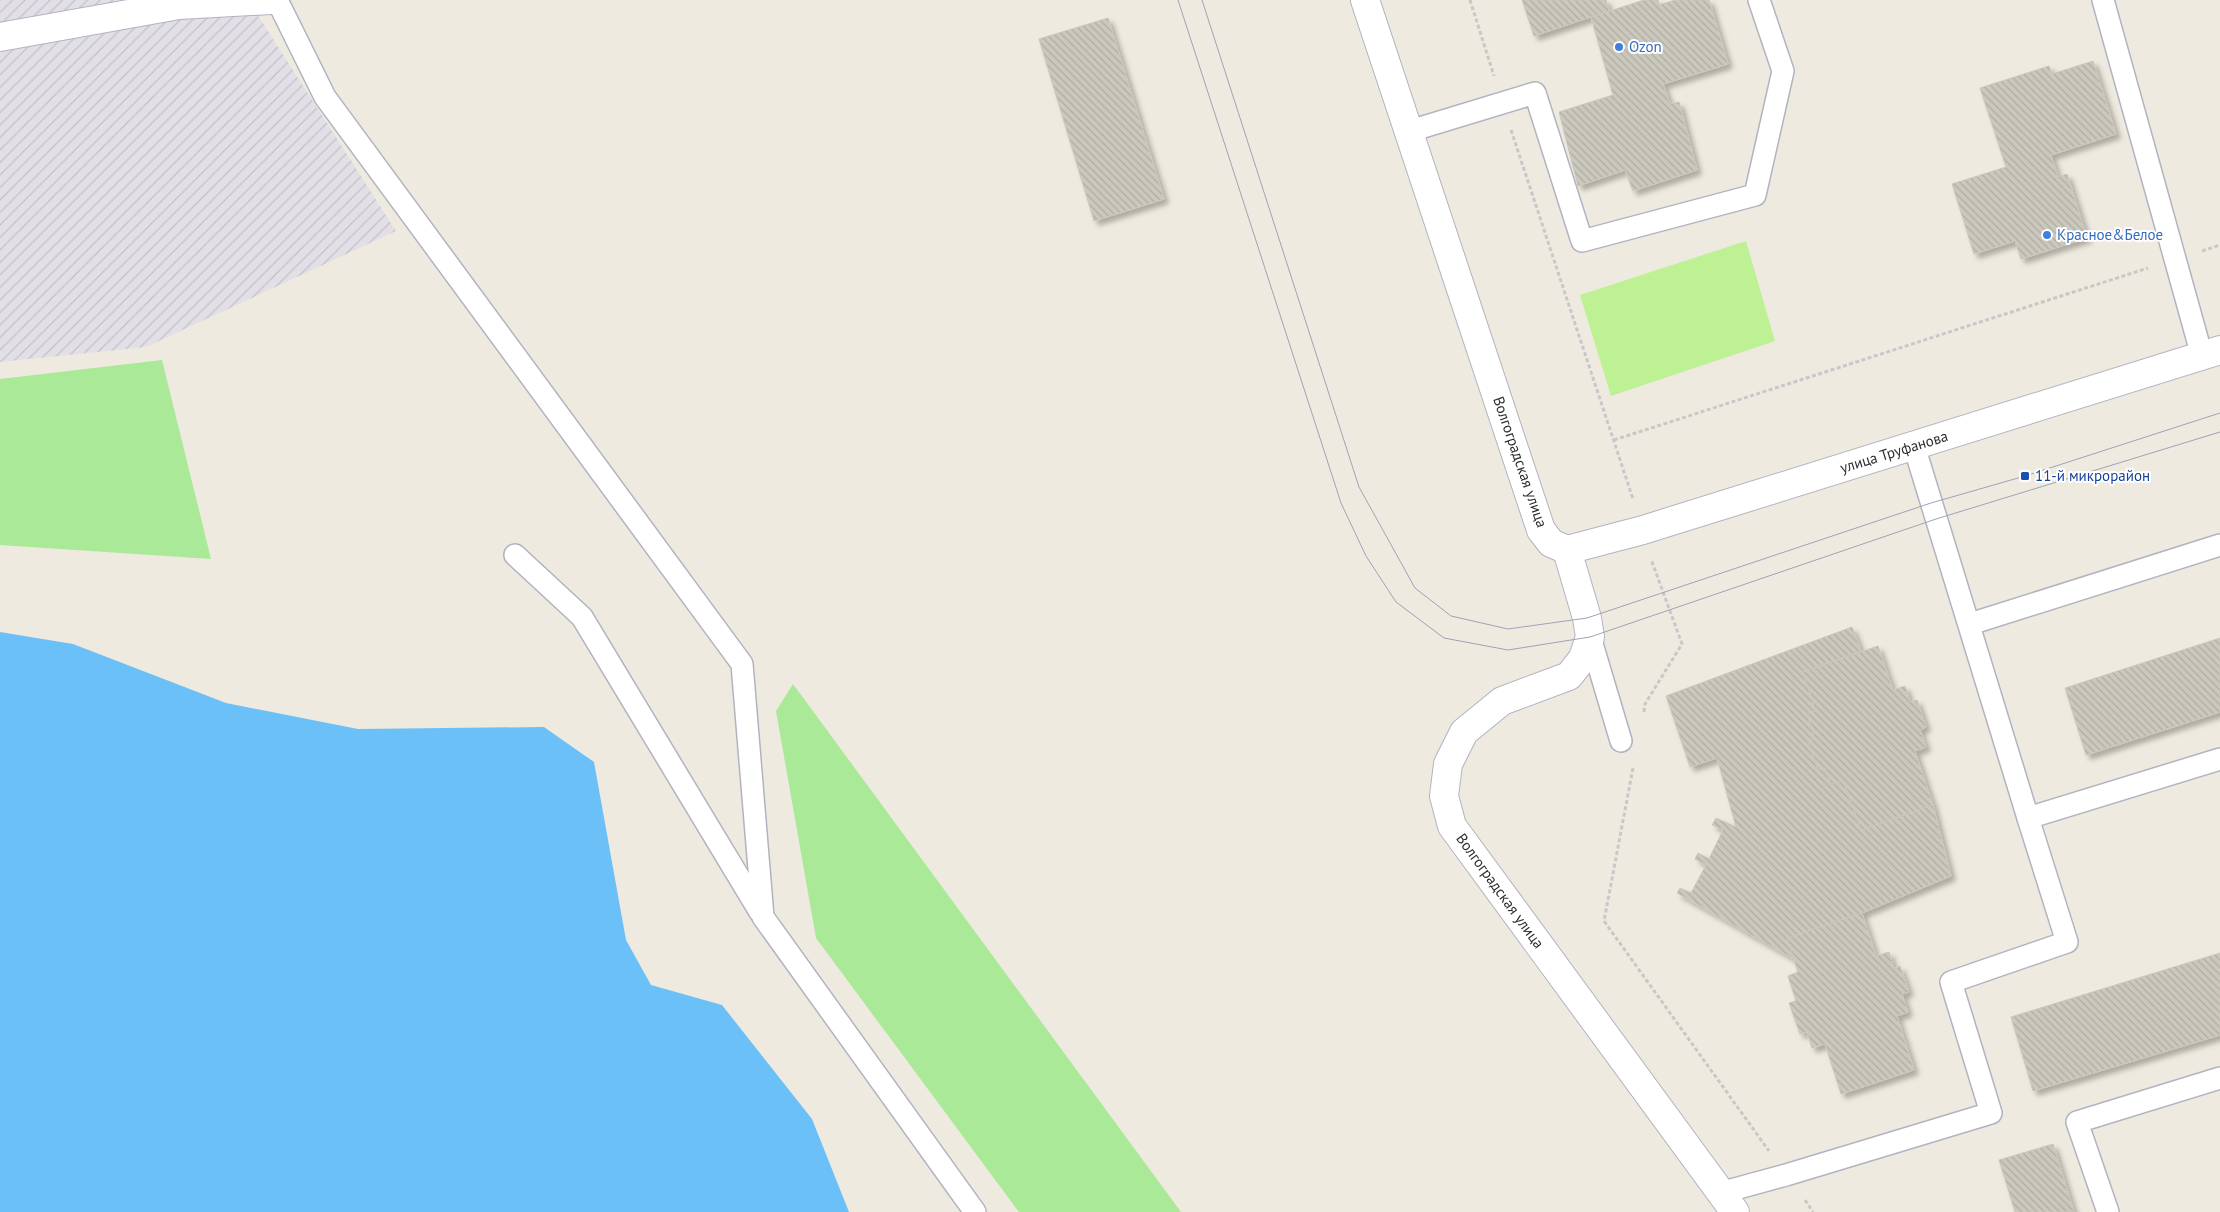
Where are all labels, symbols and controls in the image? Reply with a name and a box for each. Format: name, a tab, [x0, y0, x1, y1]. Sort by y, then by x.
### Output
place label: Ozon	[1629, 37, 1662, 56]
marker: Ozon	[1613, 41, 1625, 53]
place label: Красное&Белое	[2057, 225, 2163, 244]
marker: Красное&Белое	[2041, 229, 2053, 241]
street label: Волгоградская улица	[1489, 394, 1552, 530]
street label: улица Труфанова	[1838, 426, 1950, 477]
place label: 11-й микрорайон	[2035, 466, 2150, 485]
marker: 11-й микрорайон	[2019, 470, 2031, 482]
street label: Волгоградская улица	[1452, 830, 1548, 952]

